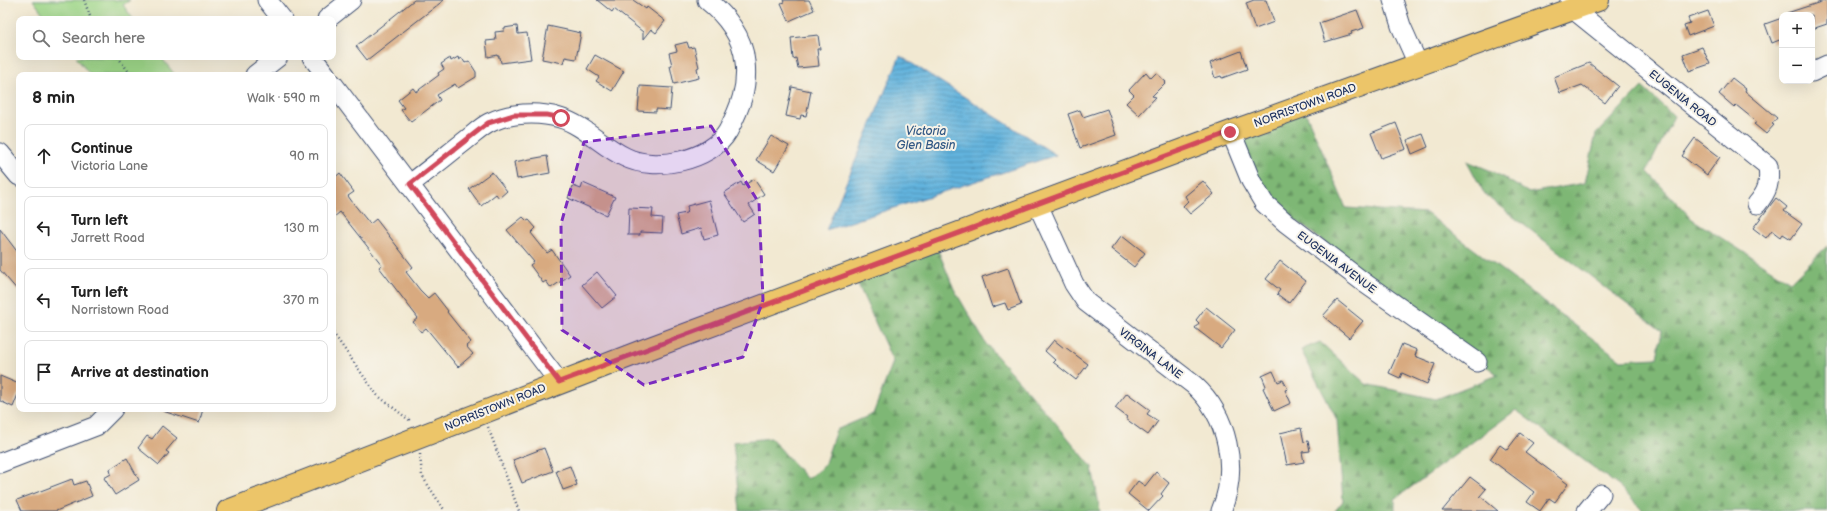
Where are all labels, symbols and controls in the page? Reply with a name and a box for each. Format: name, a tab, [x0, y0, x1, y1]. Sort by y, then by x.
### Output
map controls	[1779, 12, 1815, 84]
button: +	[1779, 12, 1815, 48]
search box	[16, 16, 336, 60]
icon: search	[30, 27, 52, 49]
text: Search here	[62, 29, 145, 48]
button: −	[1779, 48, 1815, 84]
street label: EUGENIA ROAD	[1646, 67, 1719, 129]
street label: NORRISTOWN ROAD	[1252, 81, 1358, 130]
text: 8 min	[32, 88, 75, 108]
text: Walk · 590 m	[247, 90, 320, 106]
route start	[552, 109, 570, 127]
route end	[1221, 123, 1239, 141]
water label: Victoria Glen Basin	[897, 124, 956, 153]
text: Continue	[71, 139, 133, 158]
icon: ahead	[33, 145, 55, 167]
text: 90 m	[290, 148, 319, 164]
text: Victoria Lane	[71, 158, 148, 174]
text: Turn left	[71, 211, 128, 230]
icon: left	[33, 217, 55, 239]
text: 130 m	[284, 220, 319, 236]
street label: EUGENIA AVENUE	[1295, 228, 1379, 296]
text: Jarrett Road	[71, 230, 145, 246]
text: Turn left	[71, 283, 128, 302]
icon: left	[33, 289, 55, 311]
text: 370 m	[283, 292, 319, 308]
text: Norristown Road	[71, 302, 169, 318]
street label: VIRGINA LANE	[1116, 325, 1185, 382]
icon: arrive	[33, 361, 55, 383]
text: Arrive at destination	[71, 363, 209, 382]
street label: NORRISTOWN ROAD	[443, 381, 548, 434]

